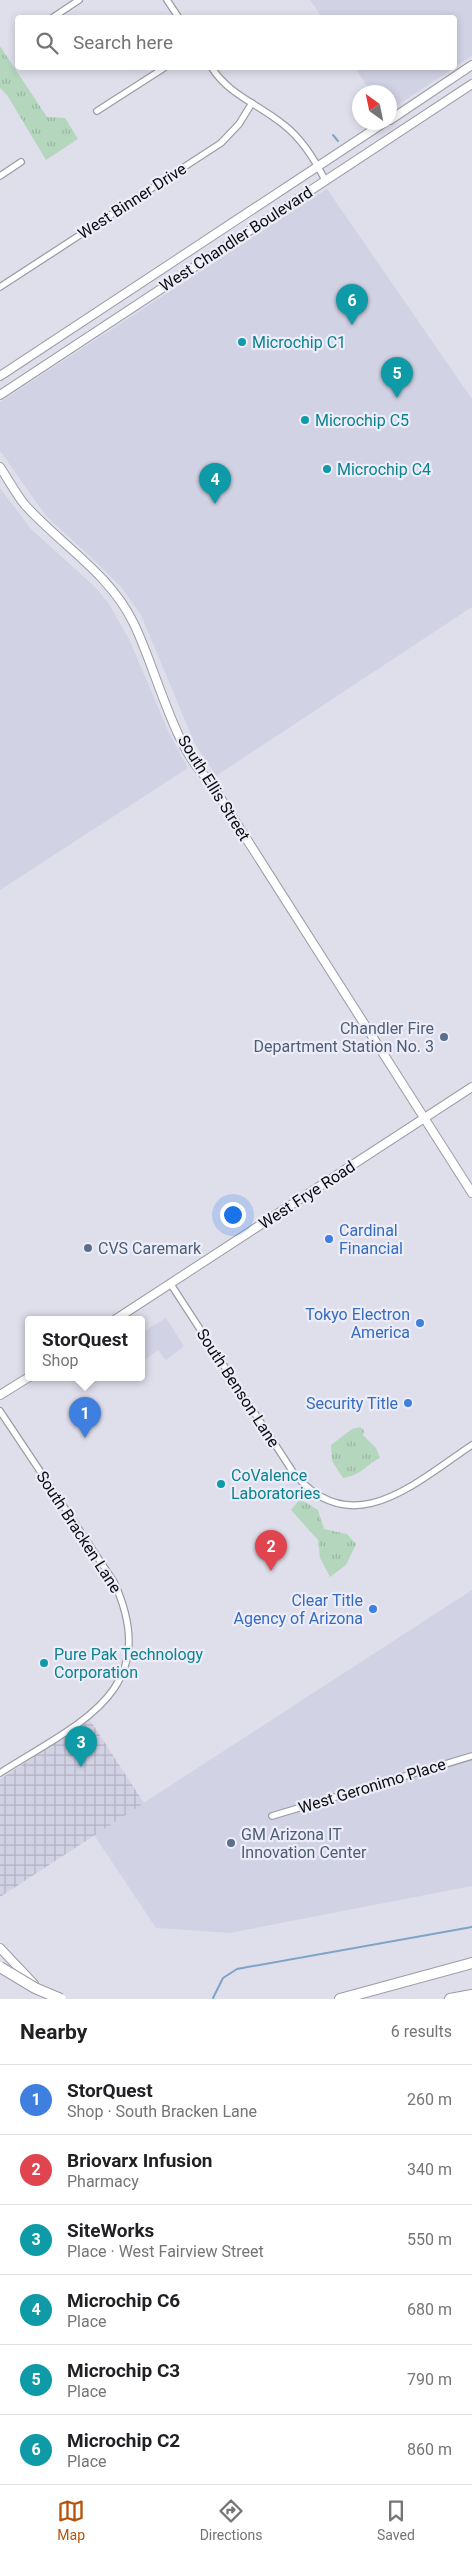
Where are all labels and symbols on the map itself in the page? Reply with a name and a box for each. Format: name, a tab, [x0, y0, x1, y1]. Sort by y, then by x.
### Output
north arrow	[352, 85, 397, 130]
street label: West Binner Drive	[74, 159, 190, 243]
street label: West Chandler Boulevard	[156, 182, 316, 296]
pin: 6	[336, 284, 368, 325]
place label: Microchip C1	[252, 333, 346, 352]
marker: Microchip C1	[236, 336, 248, 348]
pin: 5	[381, 357, 413, 398]
place label: Microchip C5	[315, 411, 409, 430]
marker: Microchip C5	[299, 414, 311, 426]
place label: Microchip C4	[337, 460, 431, 479]
pin: 4	[199, 463, 231, 504]
marker: Microchip C4	[321, 463, 333, 475]
street label: South Ellis Street	[174, 732, 254, 844]
place label: Chandler Fire Department Station No. 3	[254, 1019, 434, 1056]
marker: Chandler Fire Department Station No. 3	[438, 1031, 450, 1043]
street label: West Frye Road	[255, 1157, 359, 1233]
your location	[220, 1202, 246, 1228]
place label: Cardinal Financial	[339, 1221, 403, 1258]
marker: Cardinal Financial	[323, 1233, 335, 1245]
place label: CVS Caremark	[98, 1239, 202, 1258]
marker: CVS Caremark	[82, 1242, 94, 1254]
place label: Tokyo Electron America	[305, 1305, 410, 1342]
marker: Tokyo Electron America	[414, 1317, 426, 1329]
street label: South Benson Lane	[193, 1325, 283, 1451]
place label: Security Title	[306, 1394, 398, 1413]
pin: 1	[69, 1397, 101, 1438]
marker: Security Title	[402, 1397, 414, 1409]
place label: CoValence Laboratories	[231, 1466, 321, 1503]
street label: South Bracken Lane	[32, 1467, 126, 1597]
marker: CoValence Laboratories	[215, 1478, 227, 1490]
pin: 2	[255, 1530, 287, 1571]
place label: Clear Title Agency of Arizona	[233, 1591, 363, 1628]
marker: Clear Title Agency of Arizona	[367, 1603, 379, 1615]
place label: Pure Pak Technology Corporation	[54, 1645, 204, 1682]
marker: Pure Pak Technology Corporation	[38, 1657, 50, 1669]
pin: 3	[65, 1726, 97, 1767]
street label: West Geronimo Place	[296, 1755, 448, 1817]
place label: GM Arizona IT Innovation Center	[241, 1825, 367, 1862]
marker: GM Arizona IT Innovation Center	[225, 1837, 237, 1849]

